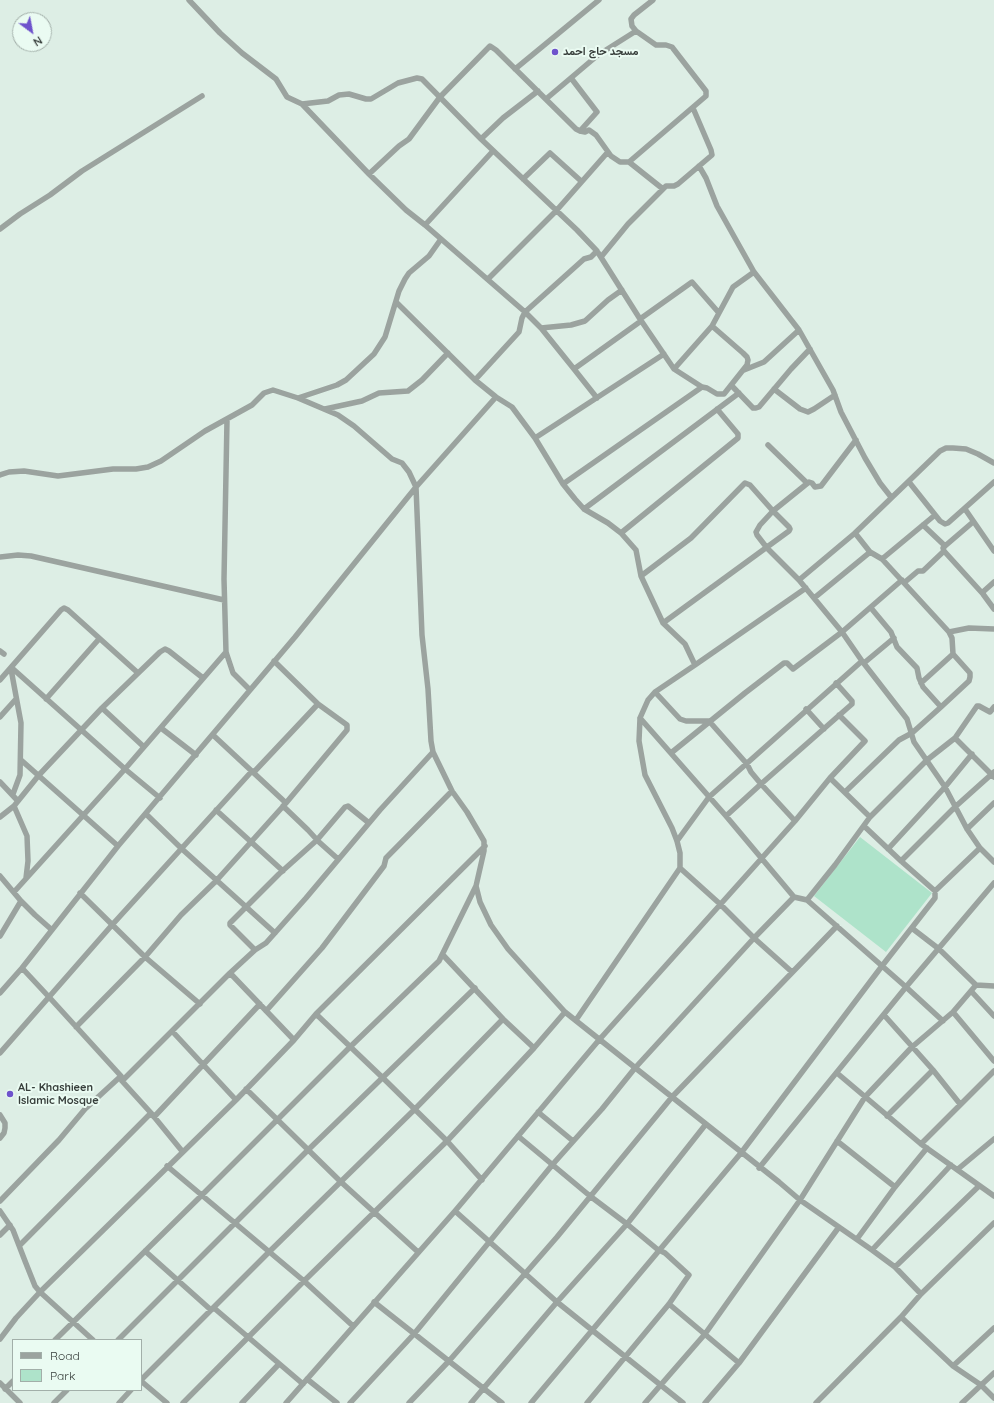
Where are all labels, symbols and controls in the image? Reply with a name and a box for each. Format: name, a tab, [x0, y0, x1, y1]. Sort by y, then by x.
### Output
north arrow	[12, 12, 52, 52]
text: N	[31, 33, 45, 49]
place label: مسجد حاج احمد	[563, 45, 639, 59]
marker: مسجد حاج احمد	[550, 47, 560, 57]
place label: AL- Khashieen Islamic Mosque	[18, 1081, 99, 1107]
marker: AL- Khashieen Islamic Mosque	[5, 1089, 15, 1099]
legend	[12, 1339, 142, 1391]
text: Road	[50, 1348, 80, 1363]
text: Park	[50, 1368, 75, 1383]

